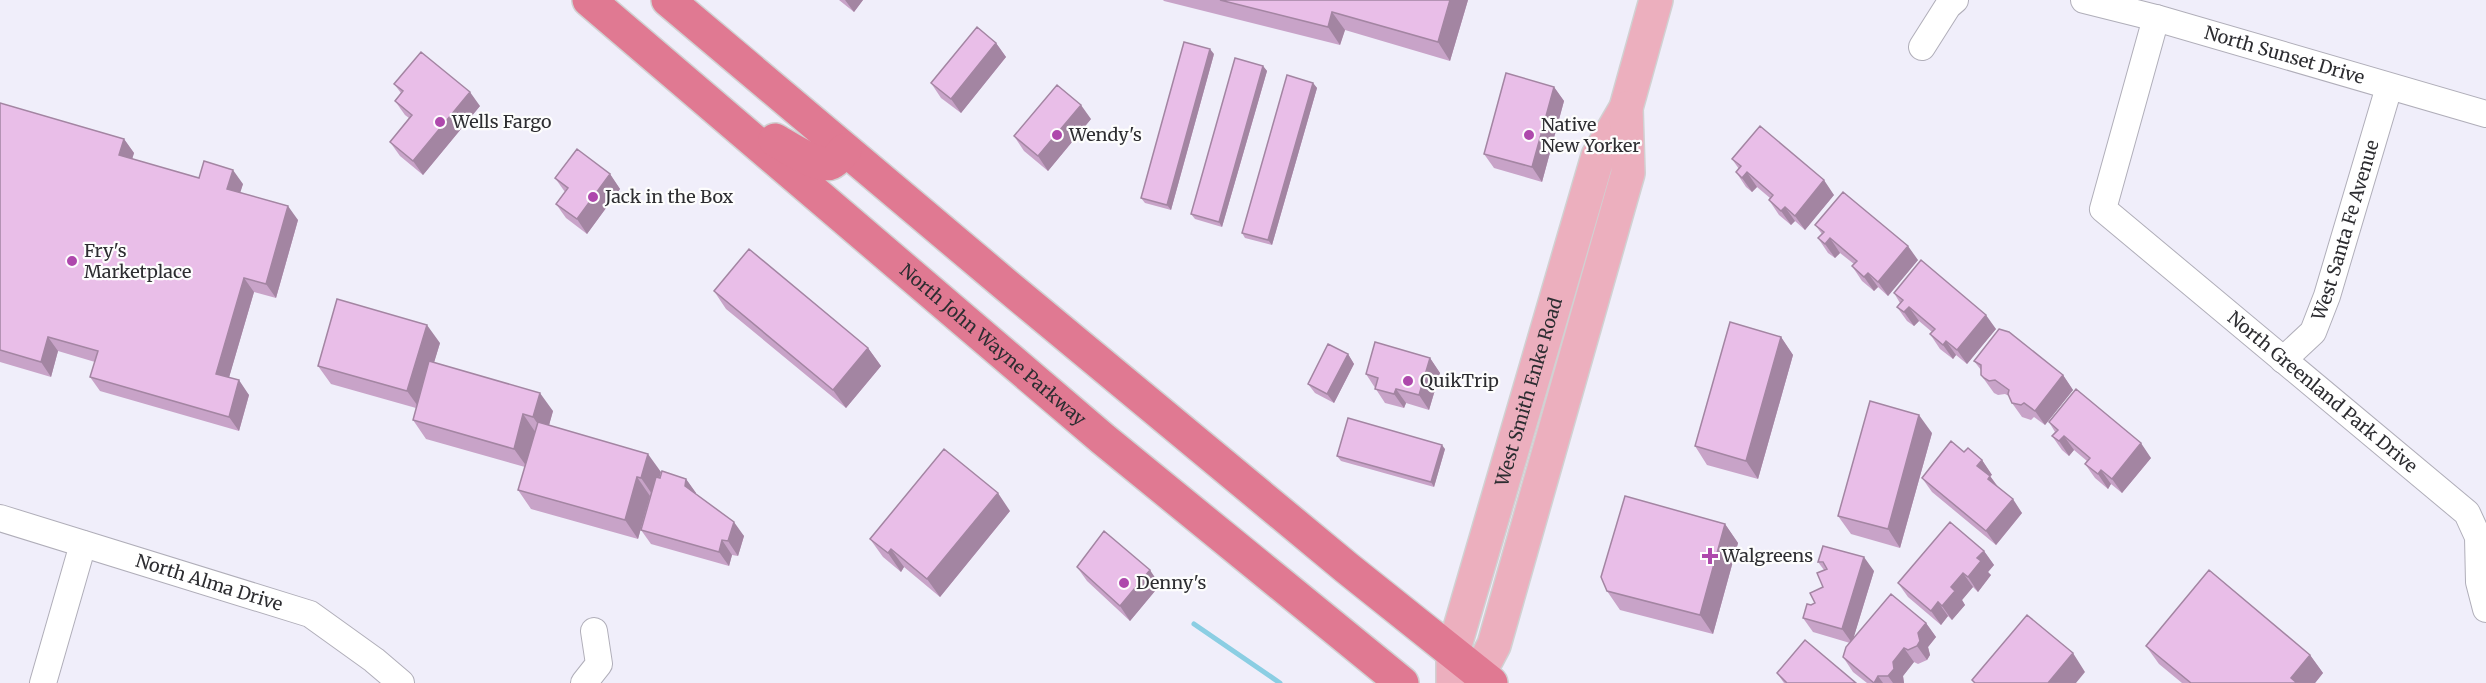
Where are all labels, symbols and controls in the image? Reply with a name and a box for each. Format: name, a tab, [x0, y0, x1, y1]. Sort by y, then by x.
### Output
street label: North Sunset Drive	[2202, 21, 2367, 89]
place label: Wells Fargo	[451, 110, 552, 133]
place label: Native New Yorker	[1541, 113, 1640, 157]
marker: Wells Fargo	[433, 115, 447, 129]
place label: Wendy's	[1068, 123, 1142, 146]
marker: Wendy's	[1050, 128, 1064, 142]
marker: Native New Yorker	[1522, 128, 1536, 142]
street label: West Santa Fe Avenue	[2306, 137, 2384, 325]
place label: Jack in the Box	[604, 185, 734, 208]
marker: Jack in the Box	[586, 190, 600, 204]
place label: Fry's Marketplace	[84, 239, 191, 283]
marker: Fry's Marketplace	[65, 254, 79, 268]
street label: North John Wayne Parkway	[895, 259, 1091, 431]
street label: West Smith Enke Road	[1490, 295, 1567, 490]
street label: North Greenland Park Drive	[2223, 306, 2422, 478]
place label: QuikTrip	[1420, 369, 1499, 392]
marker: QuikTrip	[1401, 374, 1415, 388]
place label: Walgreens	[1721, 544, 1813, 567]
street label: North Alma Drive	[133, 549, 286, 616]
marker: Walgreens	[1703, 549, 1717, 563]
place label: Denny's	[1136, 571, 1207, 594]
marker: Denny's	[1117, 576, 1131, 590]

